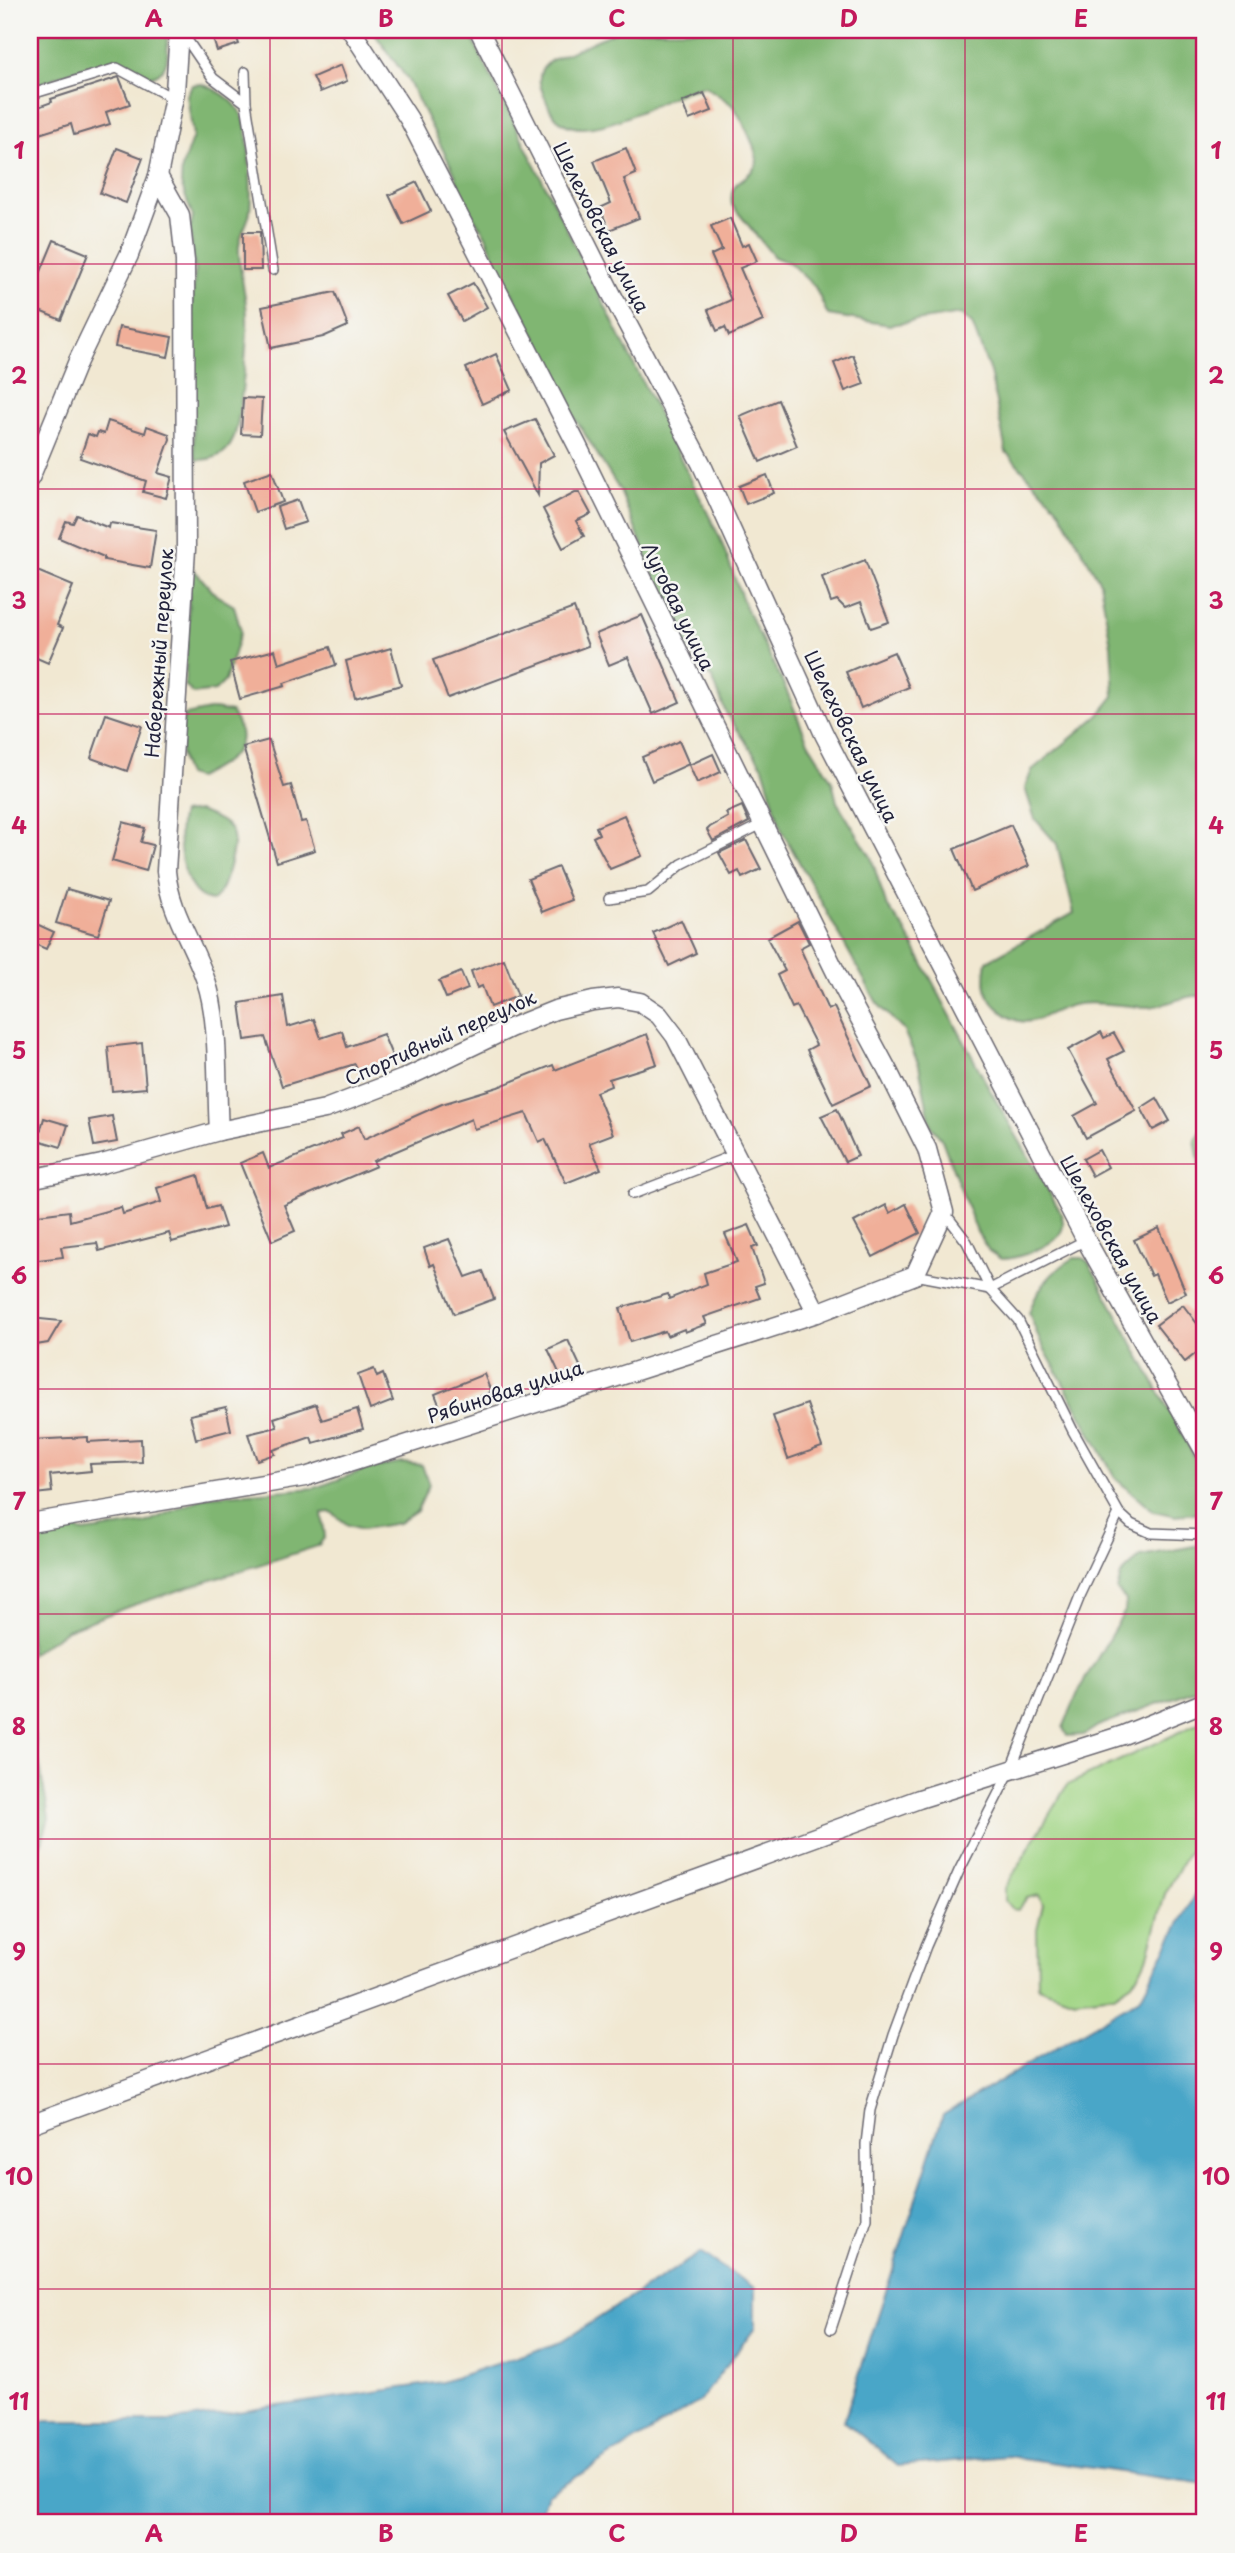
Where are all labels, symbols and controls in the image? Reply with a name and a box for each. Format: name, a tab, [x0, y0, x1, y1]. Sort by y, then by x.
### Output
text: A	[145, 0, 163, 35]
text: B	[378, 0, 394, 35]
text: C	[608, 0, 626, 35]
text: D	[840, 0, 858, 35]
text: E	[1074, 0, 1088, 35]
text: 1	[14, 132, 25, 167]
text: 1	[1211, 132, 1222, 167]
street label: Шелеховская улица	[547, 137, 657, 317]
text: 2	[11, 357, 27, 392]
text: 2	[1208, 357, 1224, 392]
street label: Луговая улица	[636, 537, 722, 675]
street label: Набережный переулок	[137, 547, 179, 759]
text: 3	[11, 582, 27, 617]
text: 3	[1208, 582, 1224, 617]
street label: Шелеховская улица	[798, 645, 906, 827]
text: 4	[11, 807, 27, 842]
text: 4	[1208, 807, 1224, 842]
street label: Спортивный переулок	[340, 982, 541, 1092]
text: 5	[12, 1032, 26, 1067]
text: 5	[1209, 1032, 1223, 1067]
street label: Шелеховская улица	[1054, 1150, 1170, 1328]
text: 6	[11, 1257, 27, 1292]
text: 6	[1208, 1257, 1224, 1292]
street label: Рябиновая улица	[424, 1353, 587, 1429]
text: 7	[12, 1483, 26, 1518]
text: 7	[1209, 1483, 1223, 1518]
text: 8	[12, 1708, 26, 1743]
text: 8	[1209, 1708, 1223, 1743]
text: 9	[12, 1933, 26, 1968]
text: 9	[1209, 1933, 1223, 1968]
text: 10	[5, 2158, 33, 2193]
text: 10	[1202, 2158, 1230, 2193]
text: 11	[9, 2383, 30, 2418]
text: 11	[1206, 2383, 1227, 2418]
text: A	[145, 2515, 163, 2550]
text: B	[378, 2515, 394, 2550]
text: C	[608, 2515, 626, 2550]
text: D	[840, 2515, 858, 2550]
text: E	[1074, 2515, 1088, 2550]

